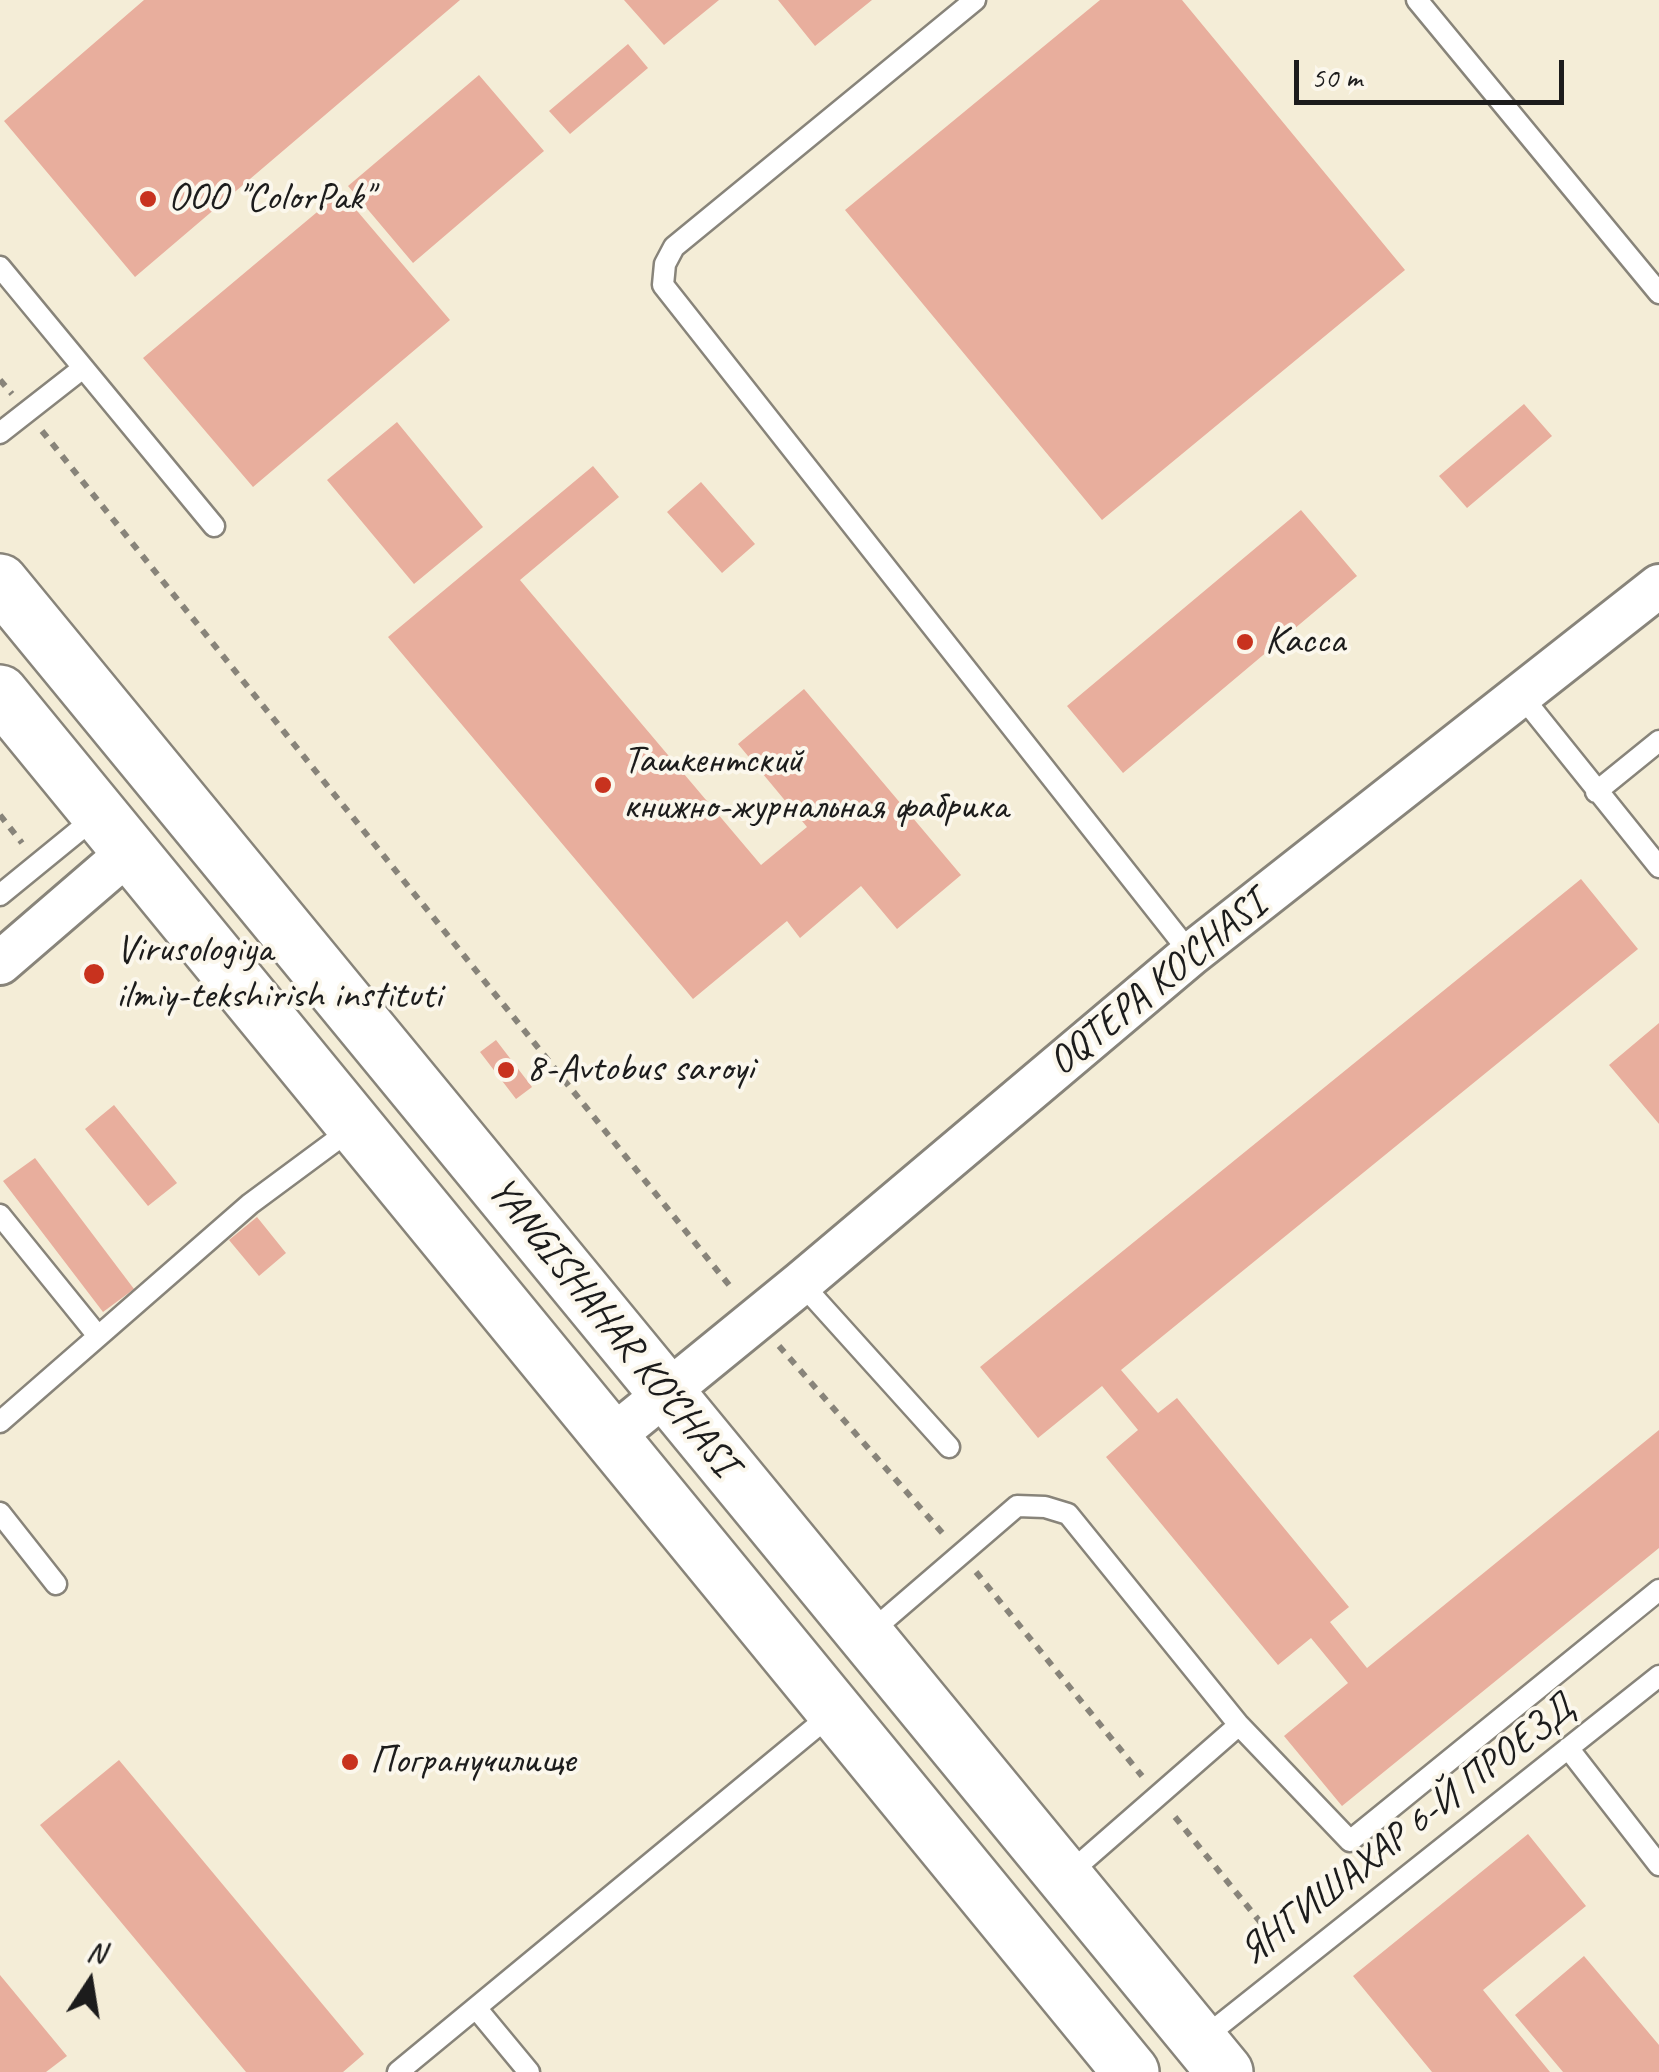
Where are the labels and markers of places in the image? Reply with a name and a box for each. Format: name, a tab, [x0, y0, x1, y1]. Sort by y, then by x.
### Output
place label: OOO "ColorPak"	[168, 175, 372, 223]
marker: OOO "ColorPak"	[137, 188, 159, 210]
place label: Касса	[1265, 618, 1345, 666]
marker: Касса	[1234, 631, 1256, 653]
place label: Ташкентский книжно-журнальная фабрика	[623, 738, 1008, 832]
marker: Ташкентский книжно-журнальная фабрика	[592, 774, 614, 796]
place label: Virusologiya ilmiy-tekshirish instituti	[116, 927, 442, 1021]
marker: Virusologiya ilmiy-tekshirish instituti	[81, 961, 107, 987]
place label: 8-Avtobus saroyi	[526, 1046, 754, 1094]
marker: 8-Avtobus saroyi	[495, 1059, 517, 1081]
place label: Погранучилище	[370, 1738, 575, 1786]
marker: Погранучилище	[339, 1751, 361, 1773]

